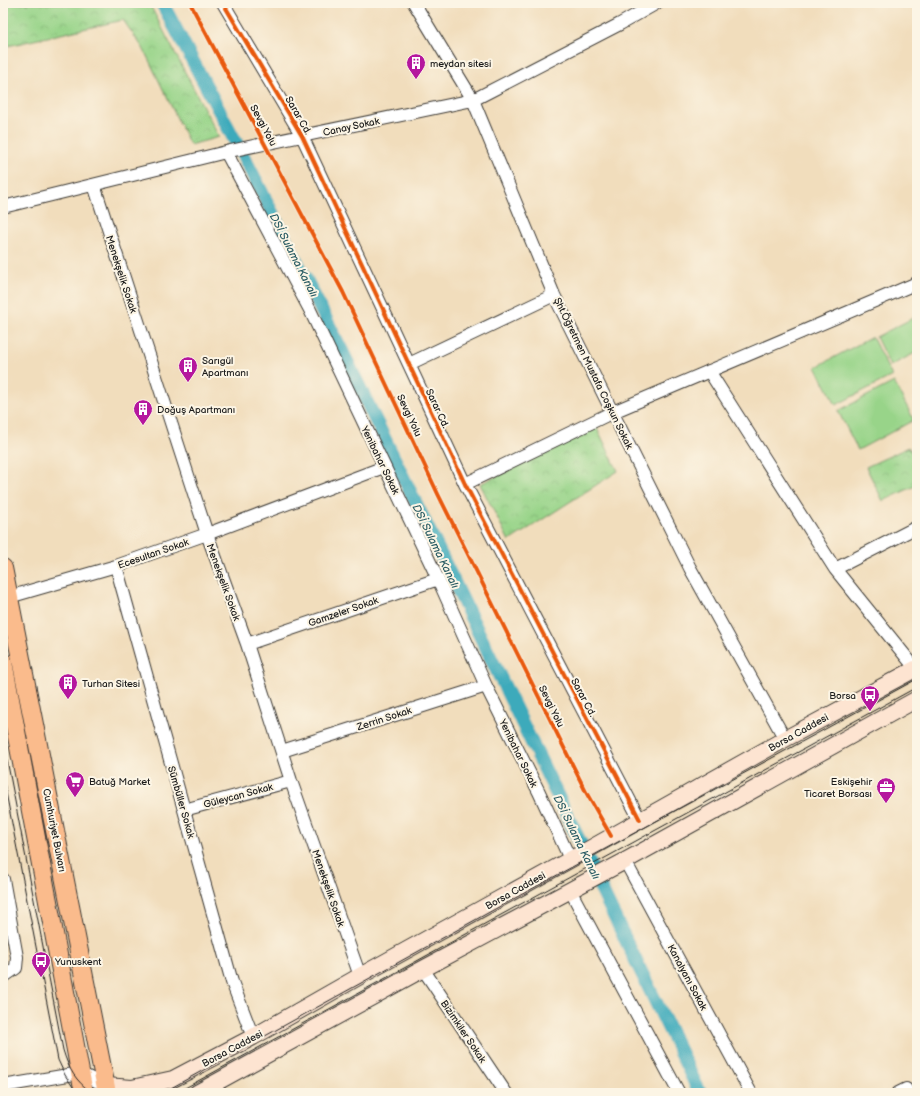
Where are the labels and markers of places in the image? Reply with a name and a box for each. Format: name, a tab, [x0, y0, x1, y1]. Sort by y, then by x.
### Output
building icon: meydan sitesi	[405, 52, 427, 80]
place label: meydan sitesi	[430, 58, 491, 70]
building icon: Sarıgül Apartmanı	[177, 355, 199, 383]
place label: Sarıgül Apartmanı	[202, 355, 248, 379]
building icon: Doğuş Apartmanı	[132, 398, 154, 426]
place label: Doğuş Apartmanı	[157, 404, 235, 416]
building icon: Turhan Sitesi	[57, 672, 79, 700]
place label: Turhan Sitesi	[82, 678, 140, 690]
bus stop icon: Borsa	[859, 684, 881, 712]
place label: Borsa	[829, 690, 856, 702]
supermarket icon: Batuğ Market	[64, 770, 86, 798]
place label: Batuğ Market	[89, 776, 150, 788]
place label: Eskişehir Ticaret Borsası	[804, 776, 872, 800]
office icon: Eskişehir Ticaret Borsası	[875, 776, 897, 804]
bus stop icon: Yunuskent	[30, 950, 52, 978]
place label: Yunuskent	[54, 956, 101, 968]

